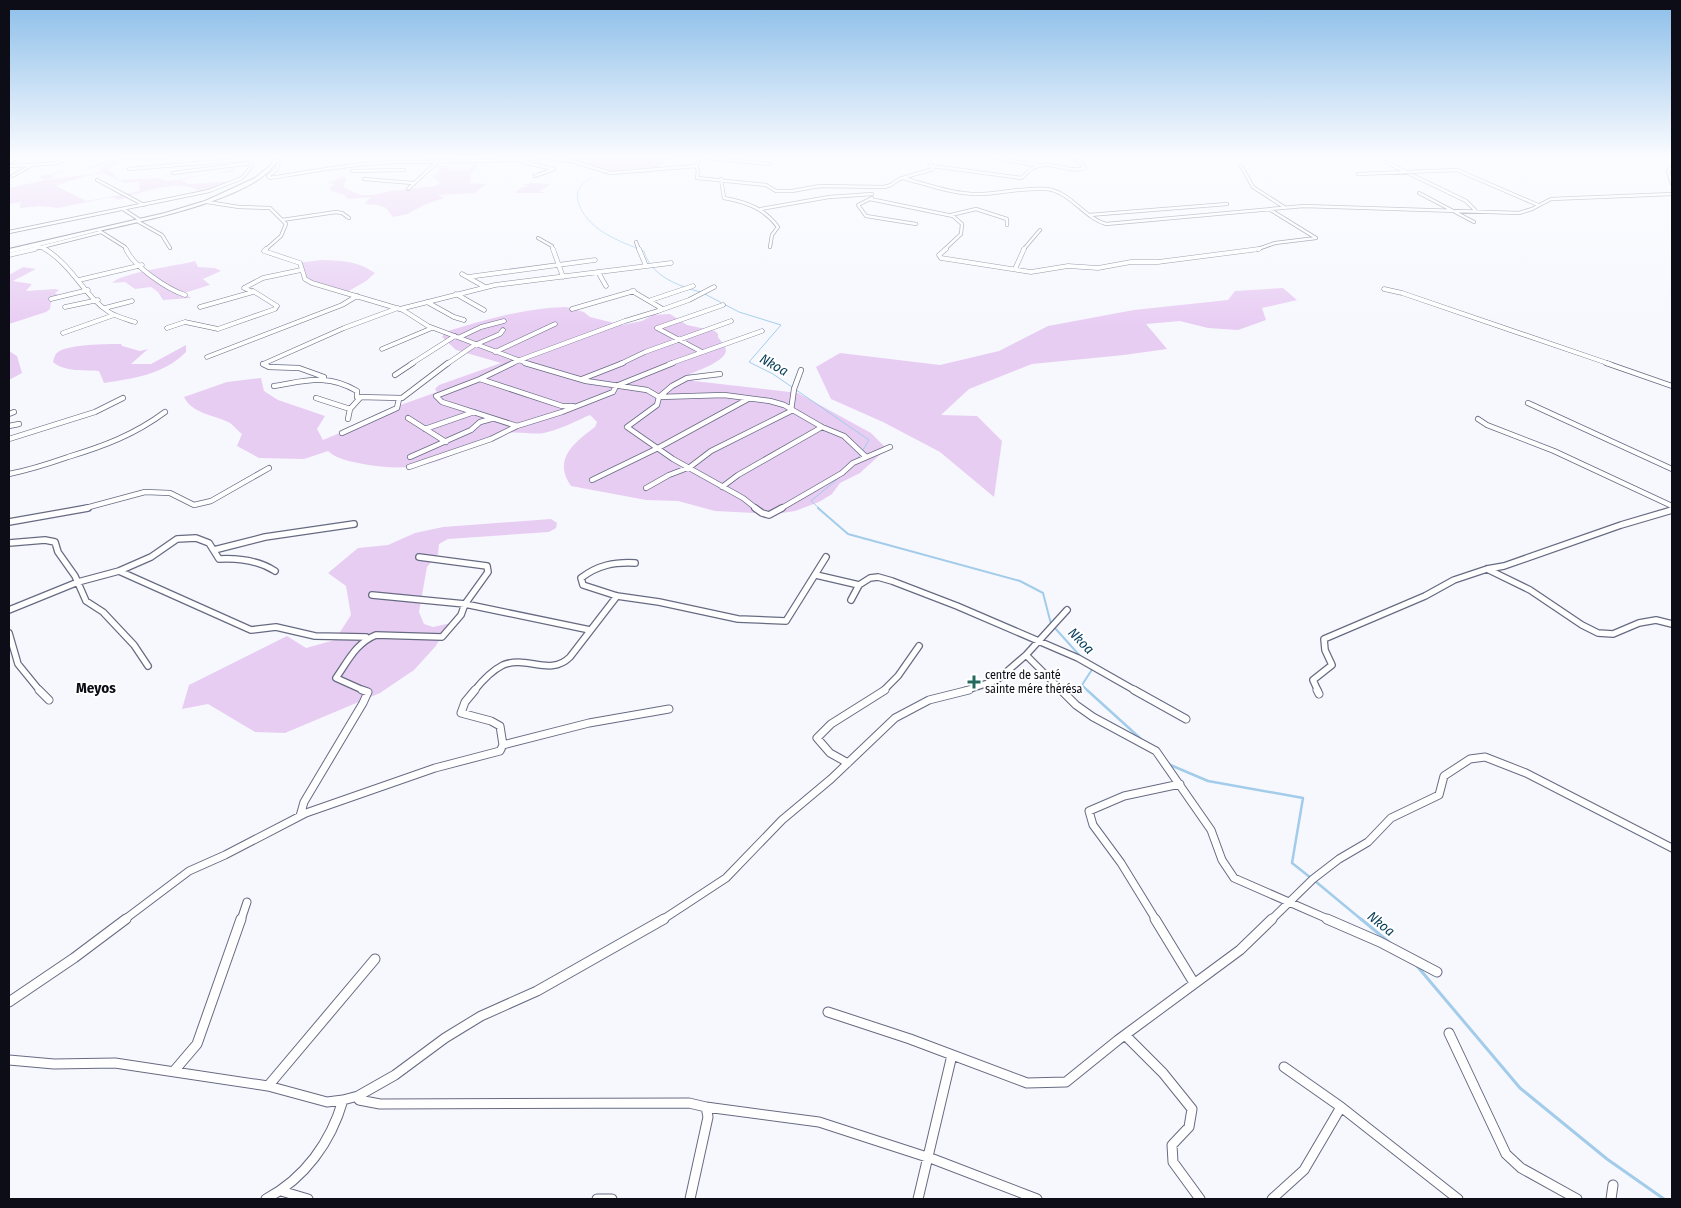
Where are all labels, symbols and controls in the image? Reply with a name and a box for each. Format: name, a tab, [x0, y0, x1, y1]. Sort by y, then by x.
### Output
water label: Nkoa	[757, 350, 791, 380]
water label: Nkoa	[1064, 624, 1098, 658]
place label: centre de santé sainte mére thérésa	[985, 668, 1083, 696]
marker: centre de santé sainte mére thérésa	[967, 675, 981, 689]
district label: Meyos	[76, 679, 116, 697]
water label: Nkoa	[1364, 908, 1398, 940]

